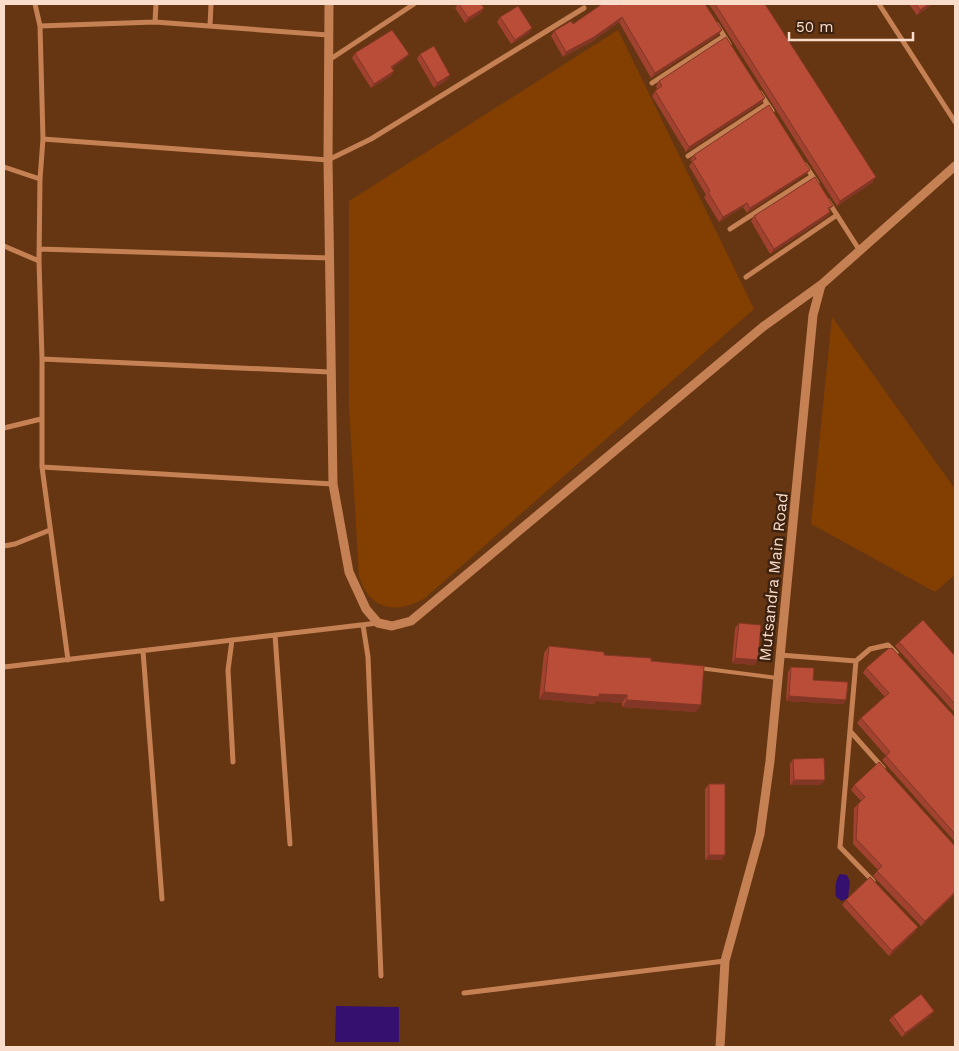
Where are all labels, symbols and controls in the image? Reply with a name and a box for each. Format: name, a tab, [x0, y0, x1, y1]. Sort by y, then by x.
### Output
scale bar	[789, 10, 913, 42]
text: 50 m	[796, 18, 833, 36]
street label: Mutsandra Main Road	[755, 492, 792, 662]

